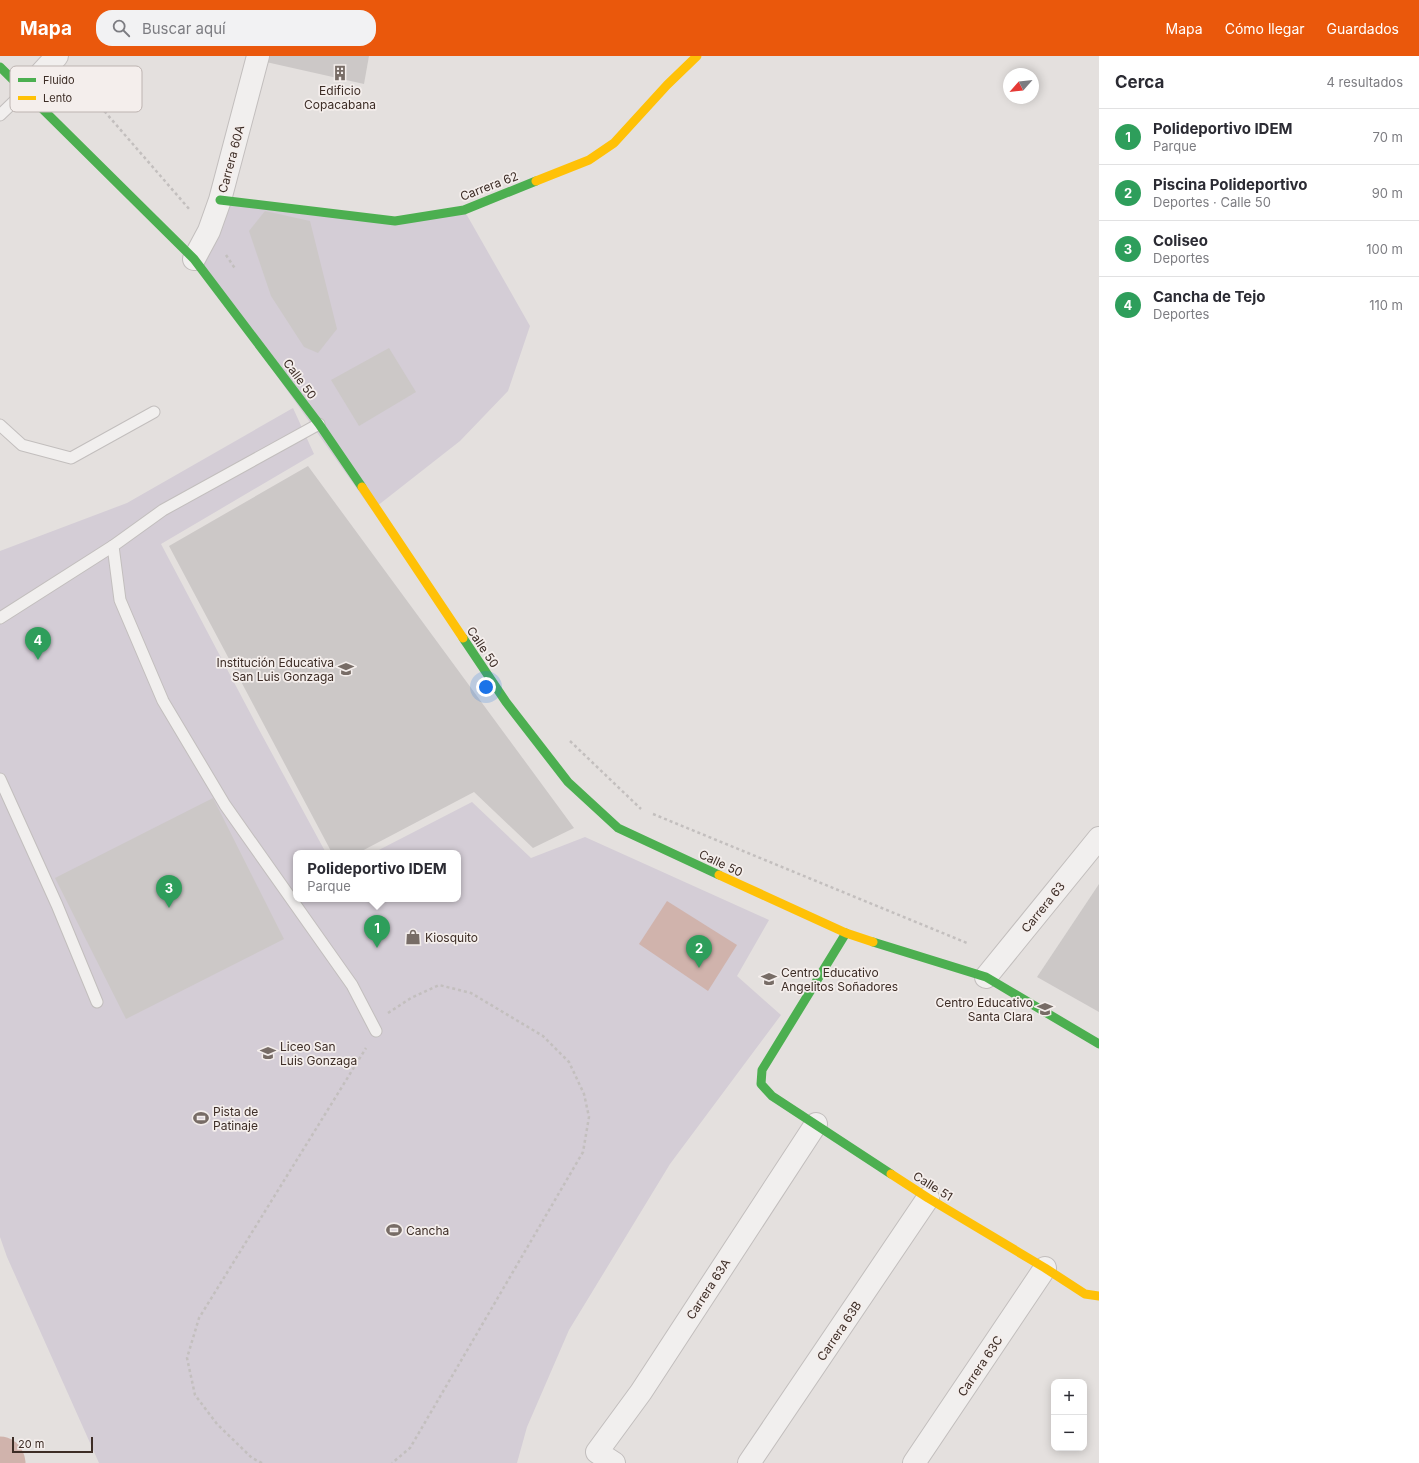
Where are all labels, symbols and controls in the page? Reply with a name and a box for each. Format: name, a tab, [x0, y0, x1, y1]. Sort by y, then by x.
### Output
search box	[96, 10, 376, 46]
text: Mapa	[20, 17, 72, 40]
icon: search	[110, 17, 132, 39]
text: Buscar aquí	[142, 19, 226, 38]
text: Mapa	[1166, 20, 1203, 37]
text: Cómo llegar	[1225, 20, 1305, 37]
text: Guardados	[1327, 20, 1399, 37]
building icon: Edificio Copacabana	[331, 64, 349, 82]
legend	[10, 66, 142, 112]
north arrow	[1003, 68, 1039, 104]
text: Cerca	[1115, 72, 1164, 92]
text: Fluido	[43, 73, 75, 87]
text: 4 resultados	[1327, 74, 1403, 90]
place label: Edificio Copacabana	[304, 83, 376, 112]
text: Lento	[43, 91, 73, 105]
text: Polideportivo IDEM	[1153, 119, 1293, 138]
street label: Carrera 60A	[215, 124, 247, 194]
text: 1	[1125, 129, 1131, 145]
text: 70 m	[1373, 129, 1403, 145]
text: Parque	[1153, 138, 1197, 154]
street label: Carrera 62	[458, 168, 520, 204]
text: Piscina Polideportivo	[1153, 175, 1308, 194]
text: 2	[1124, 185, 1132, 201]
text: 90 m	[1372, 185, 1403, 201]
text: Deportes · Calle 50	[1153, 194, 1271, 210]
text: Coliseo	[1153, 231, 1208, 250]
text: 3	[1124, 241, 1132, 257]
text: 100 m	[1366, 241, 1403, 257]
text: Deportes	[1153, 250, 1209, 266]
text: Cancha de Tejo	[1153, 287, 1266, 306]
text: 4	[1124, 297, 1132, 313]
text: 110 m	[1369, 297, 1403, 313]
text: Deportes	[1153, 306, 1209, 322]
street label: Calle 50	[280, 356, 320, 402]
street label: Calle 50	[464, 624, 502, 670]
pin: 4	[25, 627, 51, 660]
place label: Institución Educativa San Luis Gonzaga	[216, 655, 334, 684]
school or university icon: Institución Educativa San Luis Gonzaga	[337, 660, 355, 678]
your location	[476, 677, 496, 697]
street label: Calle 50	[697, 846, 745, 880]
popup	[293, 850, 461, 902]
text: Polideportivo IDEM	[307, 859, 447, 878]
pin: 3	[156, 875, 182, 908]
text: Parque	[307, 878, 351, 894]
street label: Carrera 63	[1018, 879, 1068, 935]
pin: 1	[364, 915, 390, 948]
shop icon: Kiosquito	[404, 928, 422, 946]
place label: Kiosquito	[425, 930, 478, 945]
pin: 2	[686, 935, 712, 968]
place label: Centro Educativo Angelitos Soñadores	[781, 965, 898, 994]
school or university icon: Centro Educativo Angelitos Soñadores	[760, 970, 778, 988]
place label: Centro Educativo Santa Clara	[935, 995, 1033, 1024]
school or university icon: Centro Educativo Santa Clara	[1036, 1000, 1054, 1018]
place label: Liceo San Luis Gonzaga	[280, 1039, 357, 1068]
school or university icon: Liceo San Luis Gonzaga	[259, 1044, 277, 1062]
place label: Pista de Patinaje	[213, 1104, 258, 1133]
sports icon: Pista de Patinaje	[192, 1109, 210, 1127]
street label: Calle 51	[910, 1168, 956, 1204]
sports icon: Cancha	[385, 1221, 403, 1239]
place label: Cancha	[406, 1223, 449, 1238]
street label: Carrera 63A	[683, 1256, 733, 1322]
street label: Carrera 63B	[814, 1298, 865, 1364]
street label: Carrera 63C	[954, 1333, 1006, 1399]
map controls	[1051, 1379, 1087, 1451]
button: +	[1051, 1379, 1087, 1415]
button: −	[1051, 1415, 1087, 1451]
scale bar	[12, 1435, 93, 1454]
text: 20 m	[18, 1437, 44, 1451]

